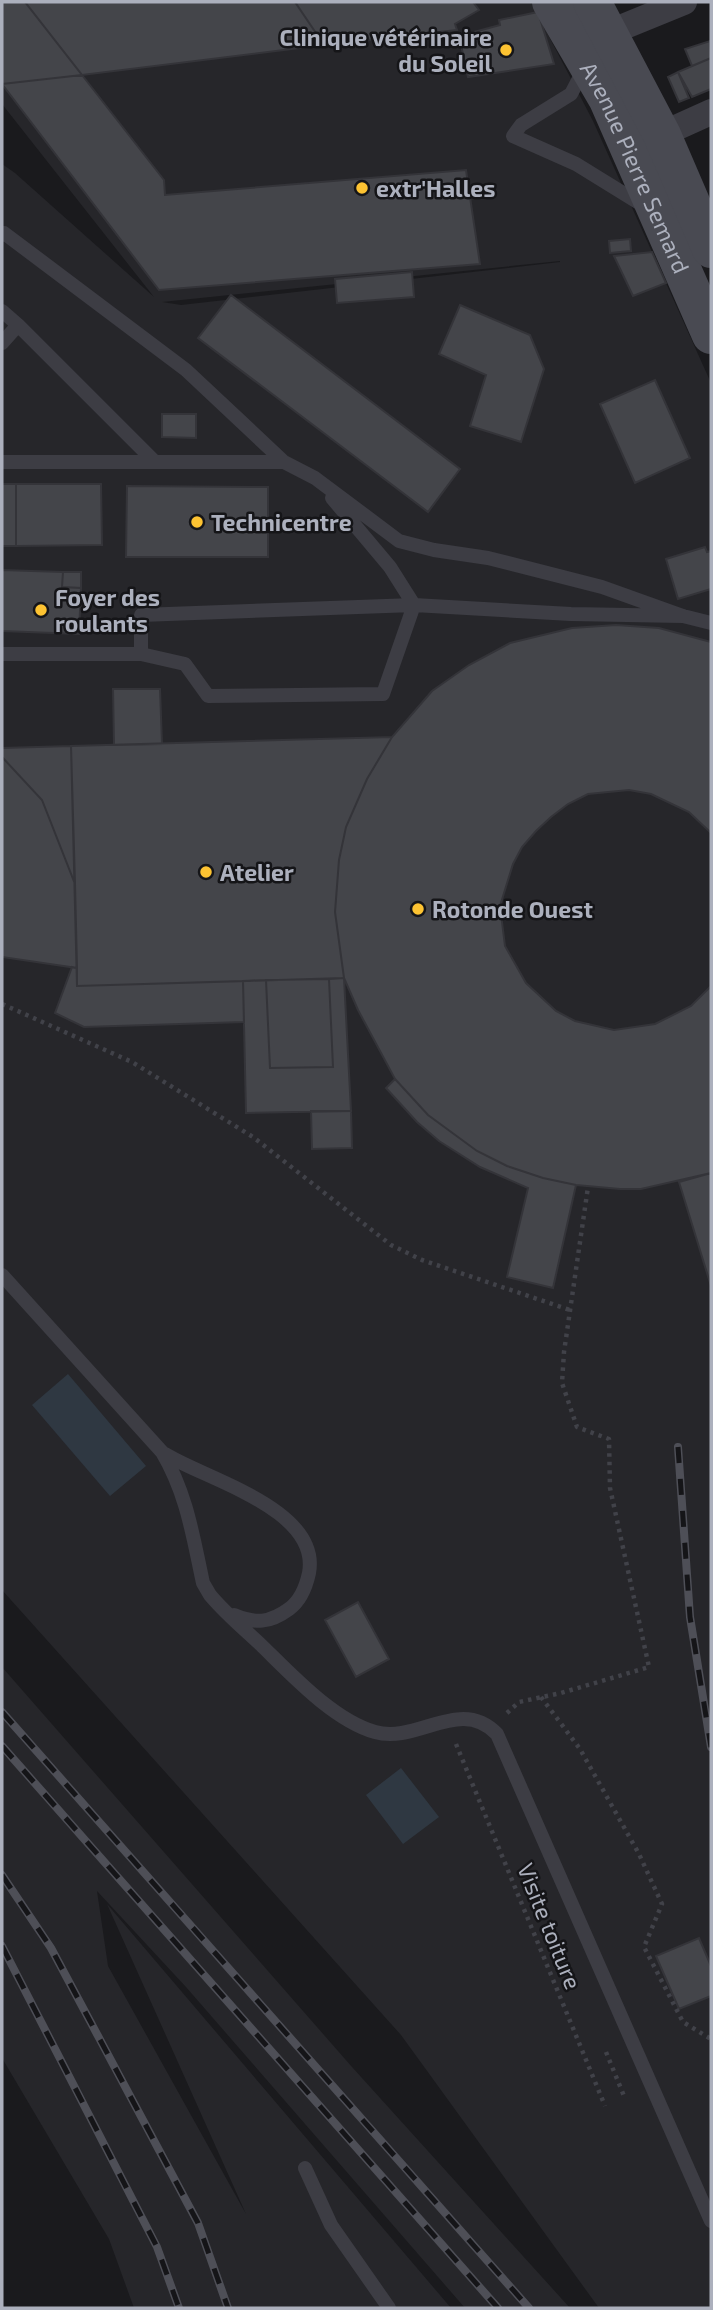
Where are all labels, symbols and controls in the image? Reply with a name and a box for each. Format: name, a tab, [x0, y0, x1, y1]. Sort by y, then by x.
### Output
place label: Clinique vétérinaire du Soleil	[279, 23, 492, 77]
marker: Clinique vétérinaire du Soleil	[498, 42, 514, 58]
street label: Avenue Pierre Semard	[575, 56, 696, 277]
place label: extr'Halles	[376, 174, 495, 202]
marker: extr'Halles	[354, 180, 370, 196]
place label: Technicentre	[211, 508, 352, 536]
marker: Technicentre	[189, 514, 205, 530]
place label: Foyer des roulants	[55, 583, 160, 637]
marker: Foyer des roulants	[33, 602, 49, 618]
place label: Atelier	[220, 858, 294, 886]
marker: Atelier	[198, 864, 214, 880]
place label: Rotonde Ouest	[432, 895, 593, 923]
marker: Rotonde Ouest	[410, 901, 426, 917]
street label: Visite toiture	[512, 1859, 588, 1993]

